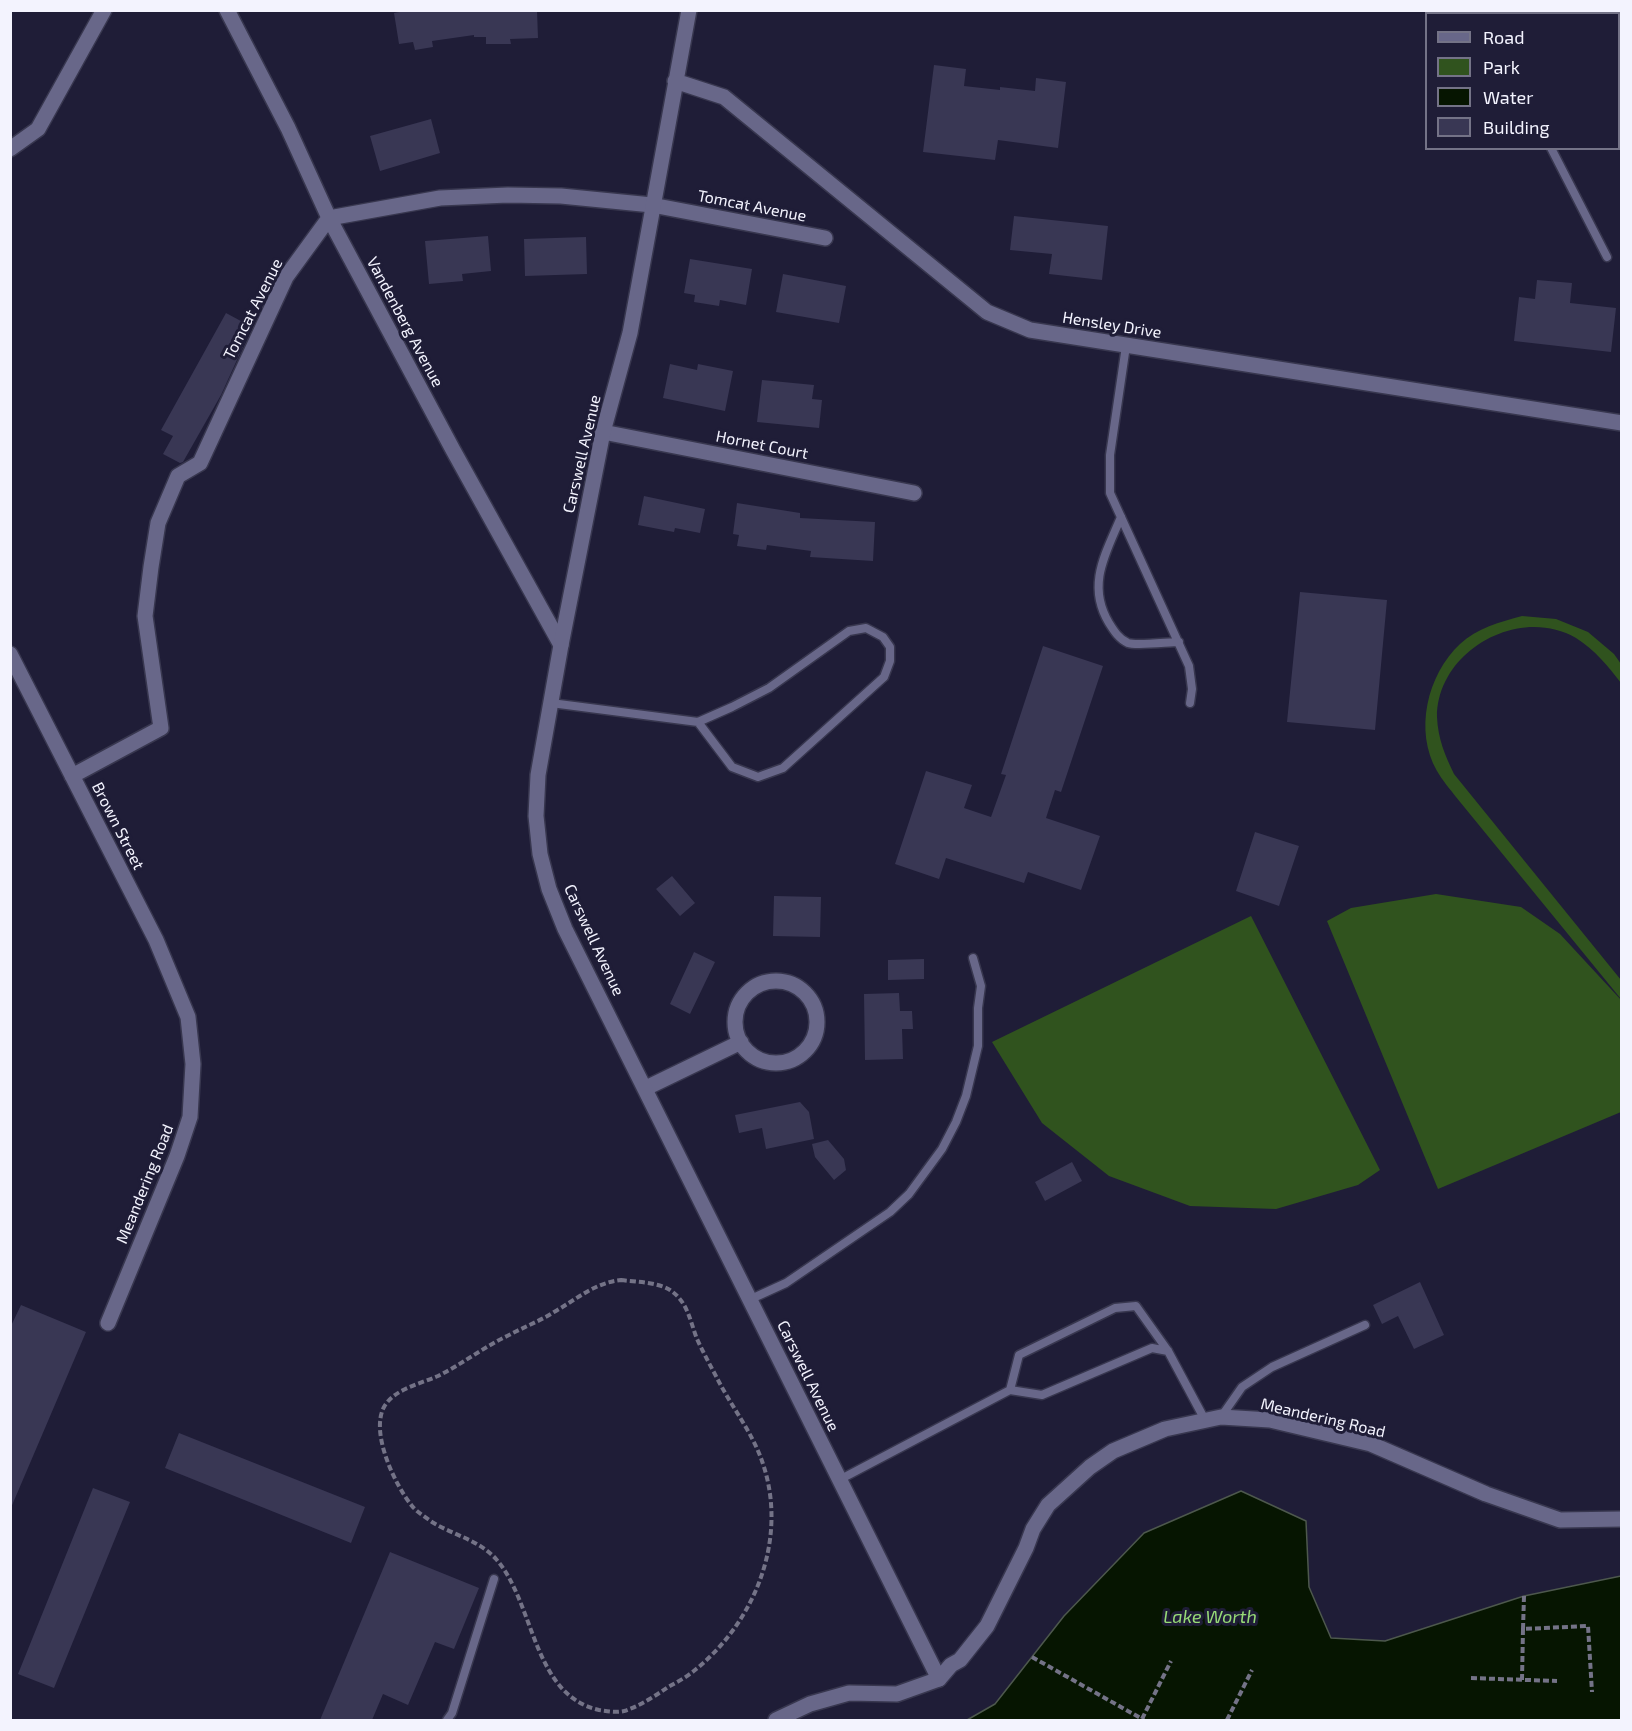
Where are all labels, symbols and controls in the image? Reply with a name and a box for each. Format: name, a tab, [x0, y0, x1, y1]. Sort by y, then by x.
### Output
legend	[1425, 12, 1620, 150]
text: Road	[1483, 26, 1524, 48]
text: Park	[1483, 56, 1520, 78]
text: Water	[1483, 86, 1533, 108]
text: Building	[1483, 116, 1550, 138]
street label: Tomcat Avenue	[696, 186, 808, 226]
street label: Vandenberg Avenue	[363, 254, 447, 390]
street label: Tomcat Avenue	[219, 255, 287, 363]
street label: Hensley Drive	[1061, 308, 1163, 342]
street label: Carswell Avenue	[559, 393, 605, 515]
street label: Hornet Court	[714, 427, 810, 463]
street label: Brown Street	[88, 779, 148, 873]
street label: Carswell Avenue	[560, 881, 628, 999]
street label: Meandering Road	[112, 1121, 178, 1247]
street label: Carswell Avenue	[773, 1317, 843, 1435]
street label: Meandering Road	[1259, 1394, 1387, 1442]
water label: Lake Worth	[1163, 1606, 1257, 1628]

